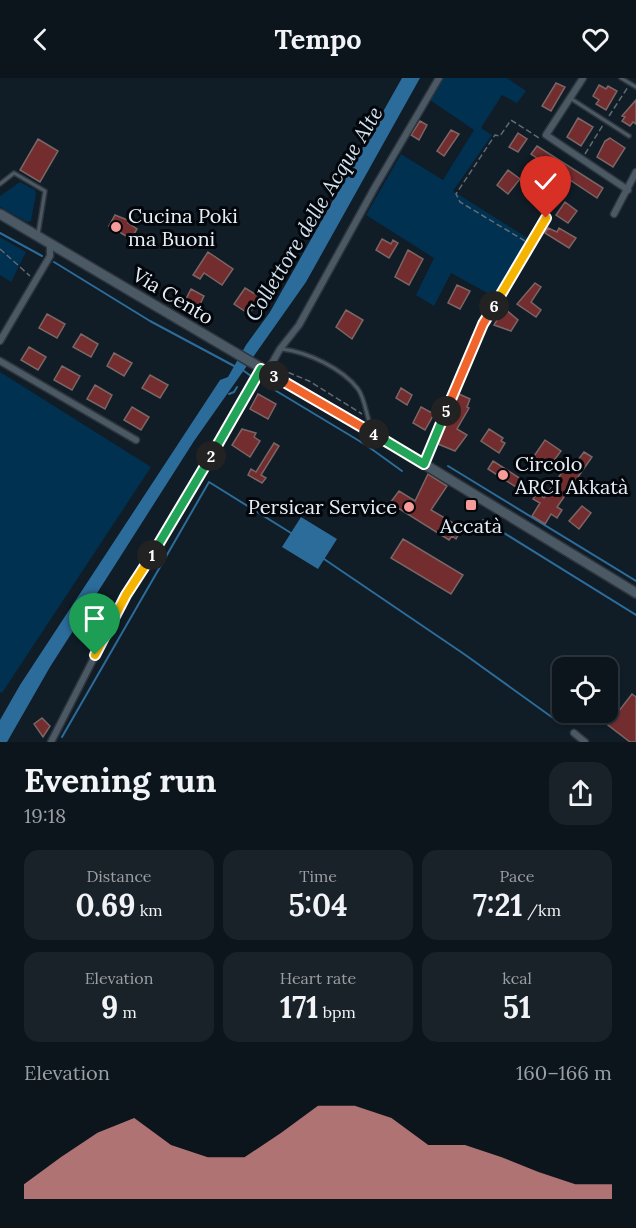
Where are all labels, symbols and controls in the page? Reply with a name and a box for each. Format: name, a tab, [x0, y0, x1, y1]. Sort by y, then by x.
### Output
text: Tempo	[275, 22, 361, 56]
icon: back	[24, 23, 57, 56]
icon: heart	[579, 23, 612, 56]
water label: Collettore delle Acque Alte	[239, 101, 388, 326]
pin	[520, 156, 571, 218]
icon: check	[529, 165, 562, 198]
place label: Cucina Poki ma Buoni	[128, 203, 238, 251]
marker: Cucina Poki ma Buoni	[109, 220, 123, 234]
street label: Via Cento	[127, 261, 218, 330]
pin: 6	[479, 291, 509, 321]
text: 6	[489, 296, 499, 316]
pin: 3	[259, 361, 289, 391]
text: 3	[270, 366, 278, 386]
pin: 5	[431, 396, 461, 426]
text: 5	[442, 401, 450, 421]
pin: 4	[359, 419, 389, 449]
text: 4	[370, 424, 378, 444]
pin: 2	[196, 441, 226, 471]
text: 2	[207, 446, 215, 466]
place label: Circolo ARCI Akkatà	[514, 451, 628, 499]
marker: Circolo ARCI Akkatà	[496, 468, 510, 482]
place label: Persicar Service	[248, 494, 397, 519]
marker: Accatà	[464, 498, 478, 512]
marker: Persicar Service	[402, 500, 416, 514]
place label: Accatà	[439, 513, 502, 538]
pin: 1	[137, 540, 167, 570]
text: 1	[149, 545, 155, 565]
pin	[69, 593, 120, 655]
icon: arrive	[78, 602, 111, 635]
map controls	[552, 657, 618, 723]
button: locate	[552, 657, 618, 723]
text: Evening run	[24, 759, 216, 801]
button: share	[549, 762, 612, 825]
text: 19:18	[24, 803, 66, 828]
text: Distance	[86, 866, 152, 886]
text: Time	[299, 866, 337, 886]
text: Pace	[500, 866, 534, 886]
text: 0.69	[75, 886, 135, 924]
text: 5:04	[288, 886, 348, 924]
text: 7:21	[473, 886, 523, 924]
text: km	[135, 900, 163, 920]
text: /km	[523, 900, 561, 920]
text: Elevation	[85, 968, 153, 988]
text: Heart rate	[280, 968, 356, 988]
text: kcal	[502, 968, 532, 988]
text: 9	[101, 988, 118, 1026]
text: 171	[280, 988, 319, 1026]
text: 51	[503, 988, 531, 1026]
text: m	[118, 1002, 137, 1022]
text: bpm	[319, 1002, 356, 1022]
text: Elevation	[24, 1060, 110, 1085]
text: 160–166 m	[516, 1060, 612, 1085]

